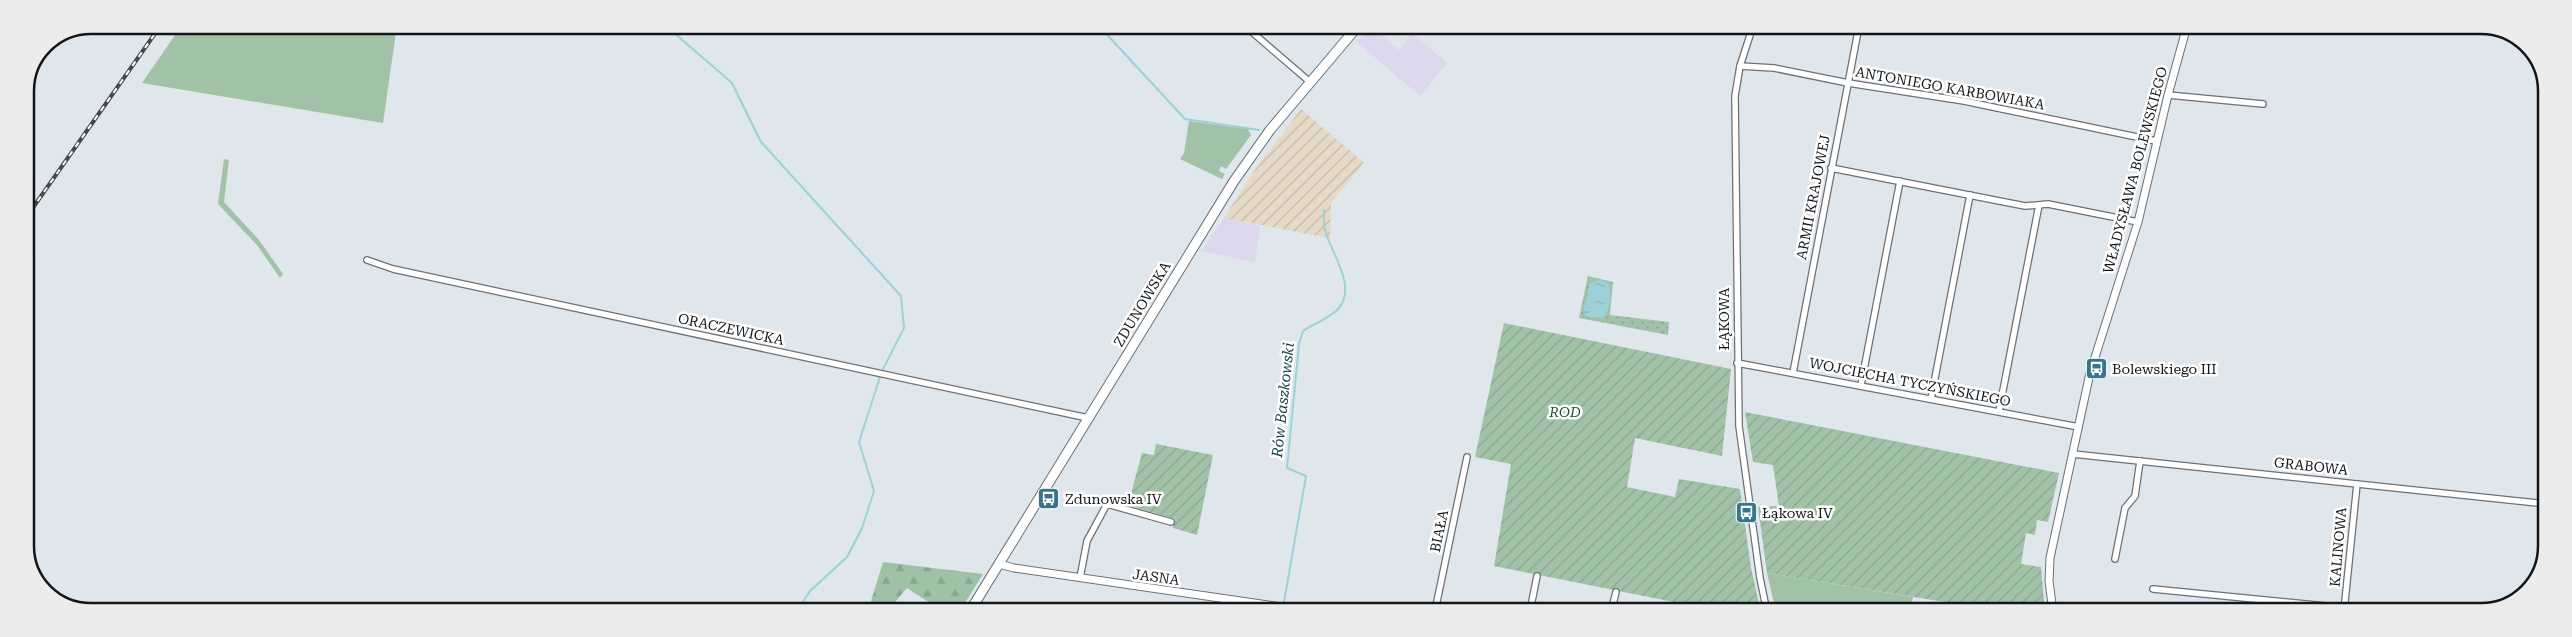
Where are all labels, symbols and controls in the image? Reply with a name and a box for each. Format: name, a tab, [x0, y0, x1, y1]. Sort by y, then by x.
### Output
street label: ANTONIEGO KARBOWIAKA	[1854, 63, 2046, 113]
street label: WŁADYSŁAWA BOLEWSKIEGO	[2100, 65, 2170, 275]
street label: ARMII KRAJOWEJ	[1793, 133, 1833, 261]
street label: ZDUNOWSKA	[1110, 259, 1174, 349]
street label: ŁĄKOWA	[1716, 288, 1732, 350]
street label: ORACZEWICKA	[677, 310, 786, 348]
water label: Rów Baszkowski	[1268, 341, 1298, 459]
street label: WOJCIECHA TYCZYŃSKIEGO	[1808, 355, 2012, 409]
bus stop icon: Bolewskiego III	[2084, 357, 2108, 381]
place label: Bolewskiego III	[2112, 361, 2217, 377]
park label: ROD	[1548, 404, 1581, 420]
street label: GRABOWA	[2273, 454, 2349, 478]
bus stop icon: Zdunowska IV	[1037, 487, 1061, 511]
place label: Zdunowska IV	[1065, 491, 1162, 507]
bus stop icon: Łąkowa IV	[1734, 501, 1758, 525]
place label: Łąkowa IV	[1762, 505, 1833, 521]
street label: KALINOWA	[2327, 506, 2349, 587]
street label: BIAŁA	[1427, 508, 1451, 554]
street label: JASNA	[1132, 566, 1181, 588]

